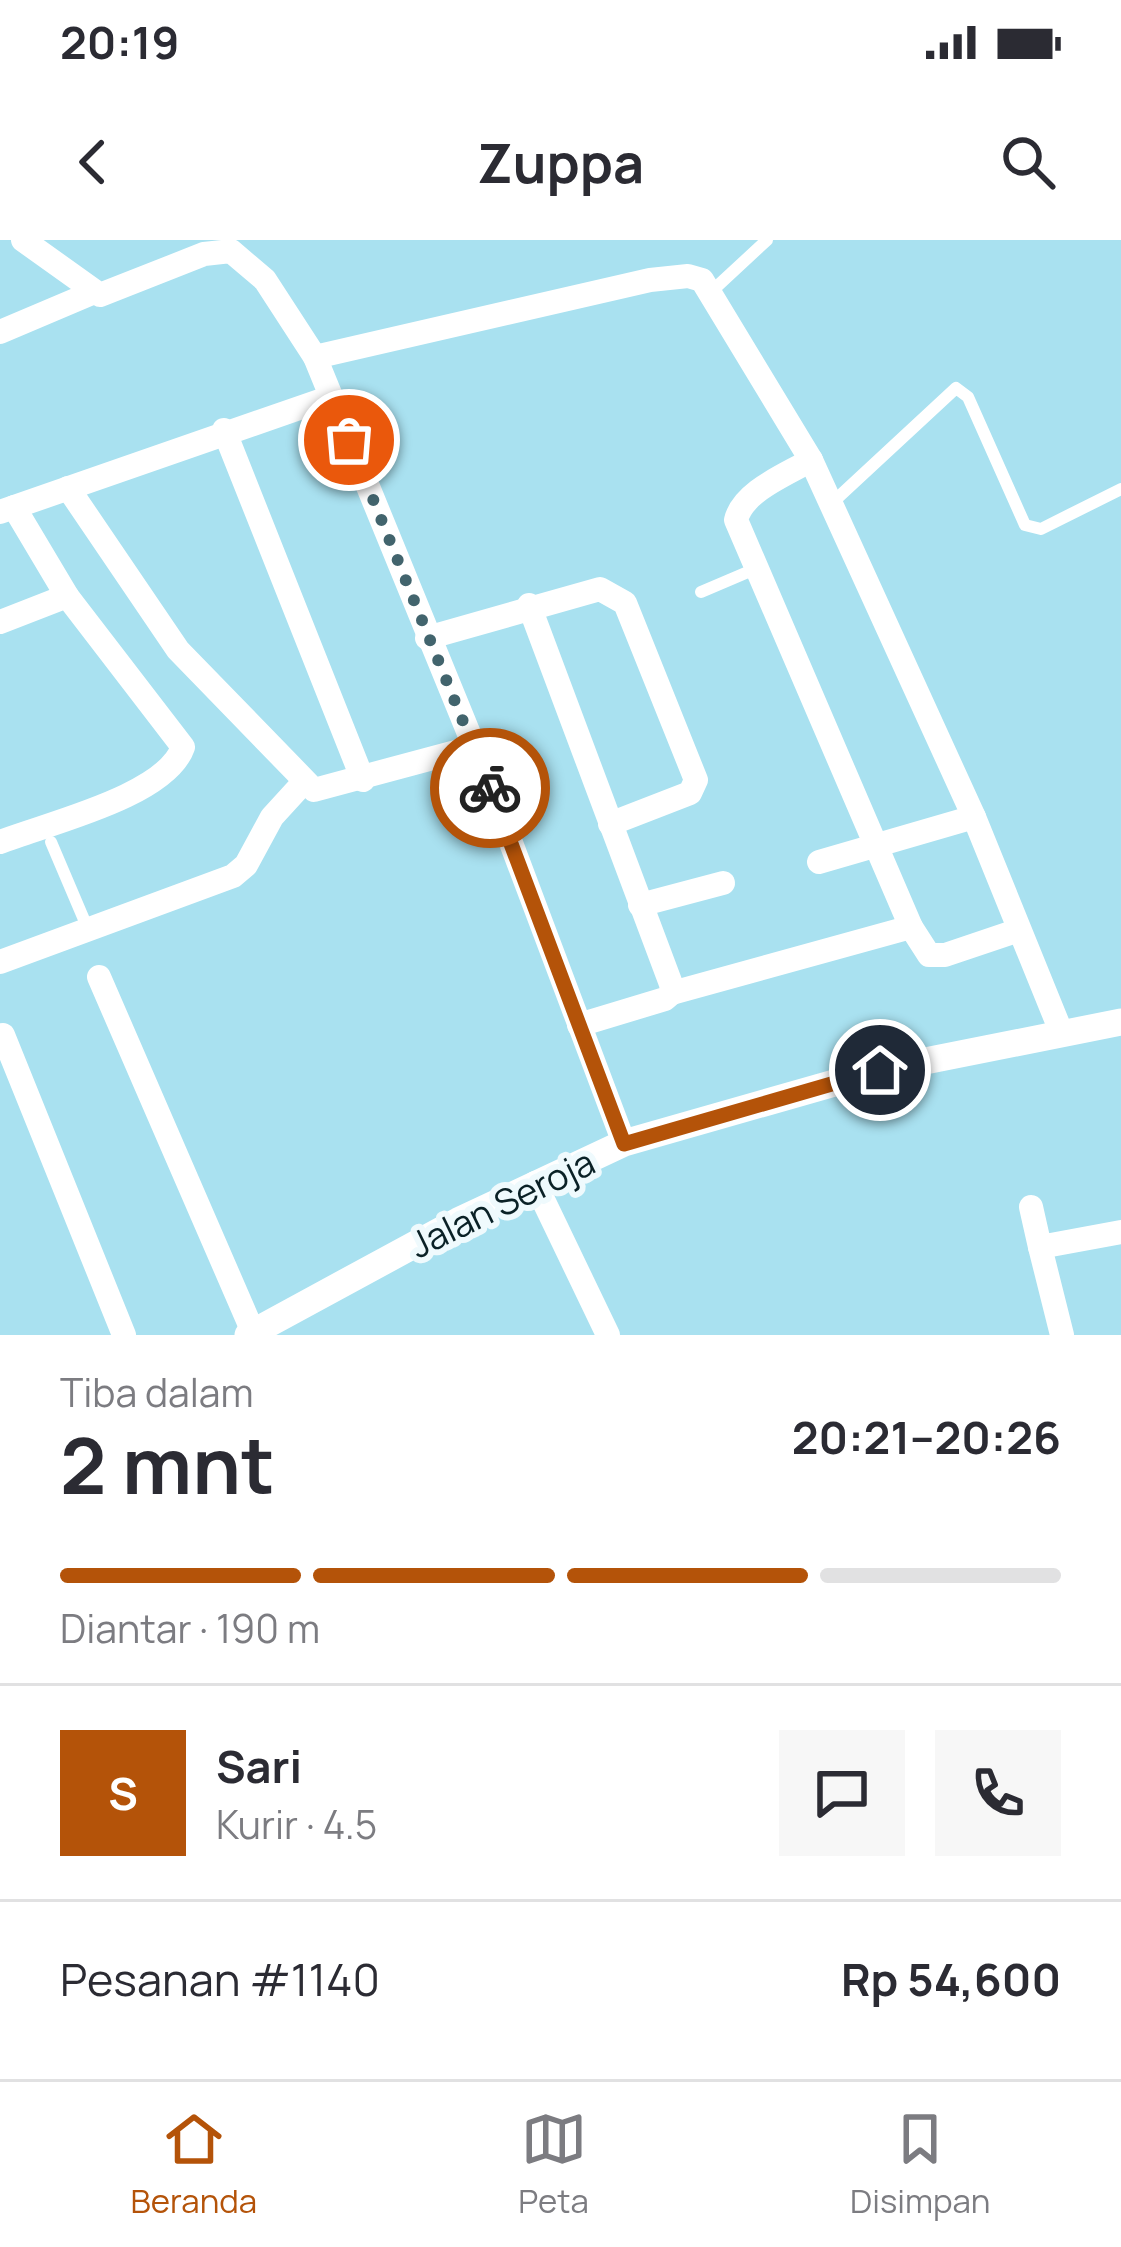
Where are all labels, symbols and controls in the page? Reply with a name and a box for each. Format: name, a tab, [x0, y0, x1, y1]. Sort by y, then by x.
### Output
text: 20:19	[60, 11, 180, 73]
text: Zuppa	[477, 125, 644, 199]
icon: back	[60, 129, 126, 195]
icon: search	[995, 129, 1061, 195]
pin	[298, 389, 400, 491]
icon: bag	[316, 407, 382, 473]
courier	[430, 728, 550, 848]
icon: bike	[457, 755, 523, 821]
pin	[829, 1019, 931, 1121]
icon: home	[847, 1037, 913, 1103]
street label: Jalan Seroja	[401, 1137, 603, 1269]
text: Tiba dalam	[60, 1365, 254, 1419]
text: 20:21–20:26	[792, 1406, 1061, 1468]
text: 2 mnt	[60, 1411, 275, 1517]
text: Diantar · 190 m	[60, 1601, 320, 1655]
button: chat	[779, 1730, 905, 1856]
button: phone	[935, 1730, 1061, 1856]
text: Sari	[216, 1735, 302, 1797]
text: S	[108, 1762, 138, 1824]
text: Kurir · 4.5	[216, 1797, 377, 1851]
text: Pesanan #1140	[60, 1948, 380, 2010]
text: Rp 54,600	[841, 1948, 1061, 2010]
tab: Beranda	[131, 2106, 257, 2223]
tab: Peta	[518, 2106, 589, 2223]
tab: Disimpan	[850, 2106, 990, 2223]

